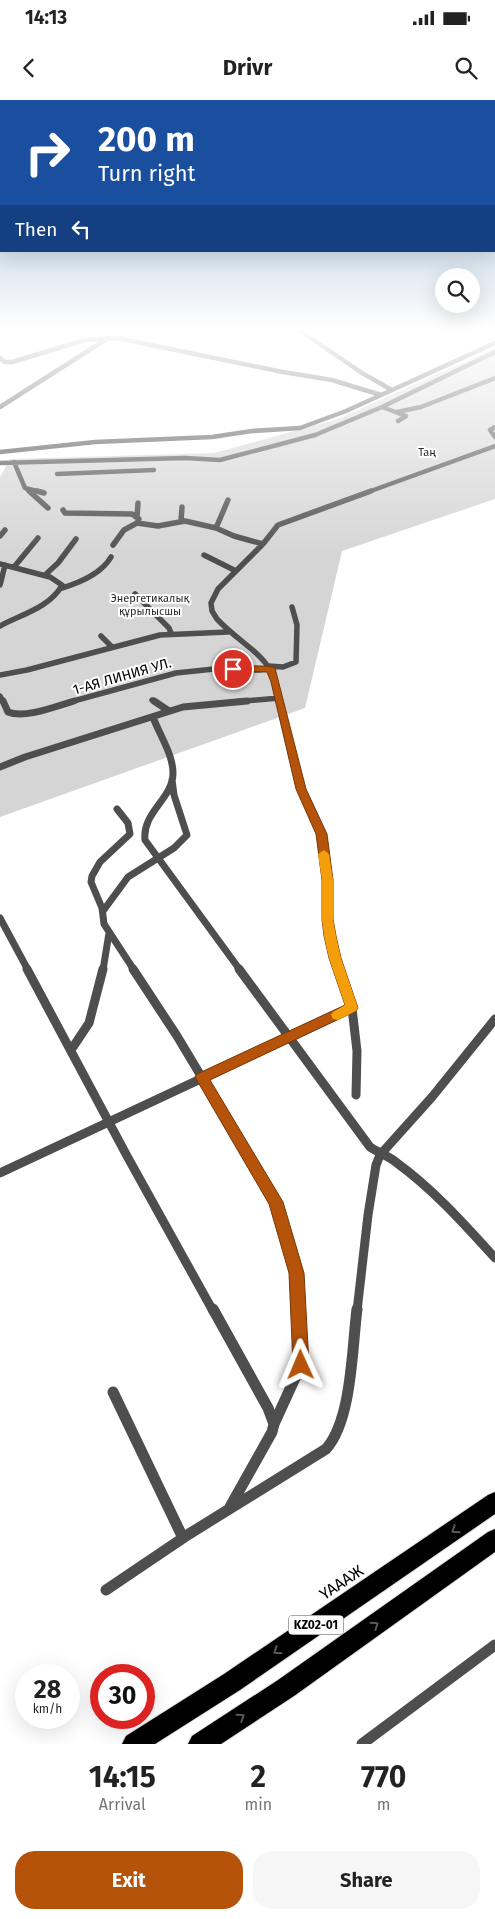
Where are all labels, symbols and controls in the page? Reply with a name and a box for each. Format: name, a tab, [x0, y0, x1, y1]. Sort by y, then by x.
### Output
text: 14:13	[25, 6, 67, 29]
icon: back	[15, 54, 43, 82]
text: Drivr	[223, 54, 272, 81]
icon: search	[452, 54, 480, 82]
text: 200 m	[98, 118, 195, 160]
icon: right	[15, 120, 80, 185]
text: Turn right	[98, 160, 195, 187]
icon: left	[67, 215, 95, 243]
text: Then	[15, 218, 57, 241]
map controls	[435, 268, 480, 313]
button: search	[435, 268, 480, 313]
park label: Таң	[418, 446, 436, 459]
park label: Энергетикалық құрылысшы	[111, 592, 189, 618]
pin	[212, 648, 254, 690]
street label: 1-АЯ ЛИНИЯ УЛ.	[71, 654, 173, 699]
icon: arrive	[219, 655, 247, 683]
position arrow	[274, 1338, 326, 1390]
one-way arrow	[451, 1524, 461, 1533]
street label: ҮАААЖ	[316, 1560, 367, 1604]
road number: KZ02-01	[288, 1616, 344, 1634]
one-way arrow	[369, 1622, 379, 1631]
one-way arrow	[274, 1645, 283, 1654]
speed limit sign: 30	[90, 1664, 155, 1729]
text: 28	[34, 1675, 61, 1705]
text: km/h	[33, 1702, 62, 1716]
one-way arrow	[236, 1714, 245, 1724]
text: 14:15	[89, 1759, 156, 1795]
text: 2	[251, 1759, 266, 1795]
text: 770	[361, 1759, 406, 1795]
text: Arrival	[99, 1795, 146, 1814]
text: min	[245, 1795, 272, 1814]
text: m	[377, 1795, 390, 1814]
button: Exit	[15, 1851, 243, 1909]
button: Share	[253, 1851, 480, 1909]

